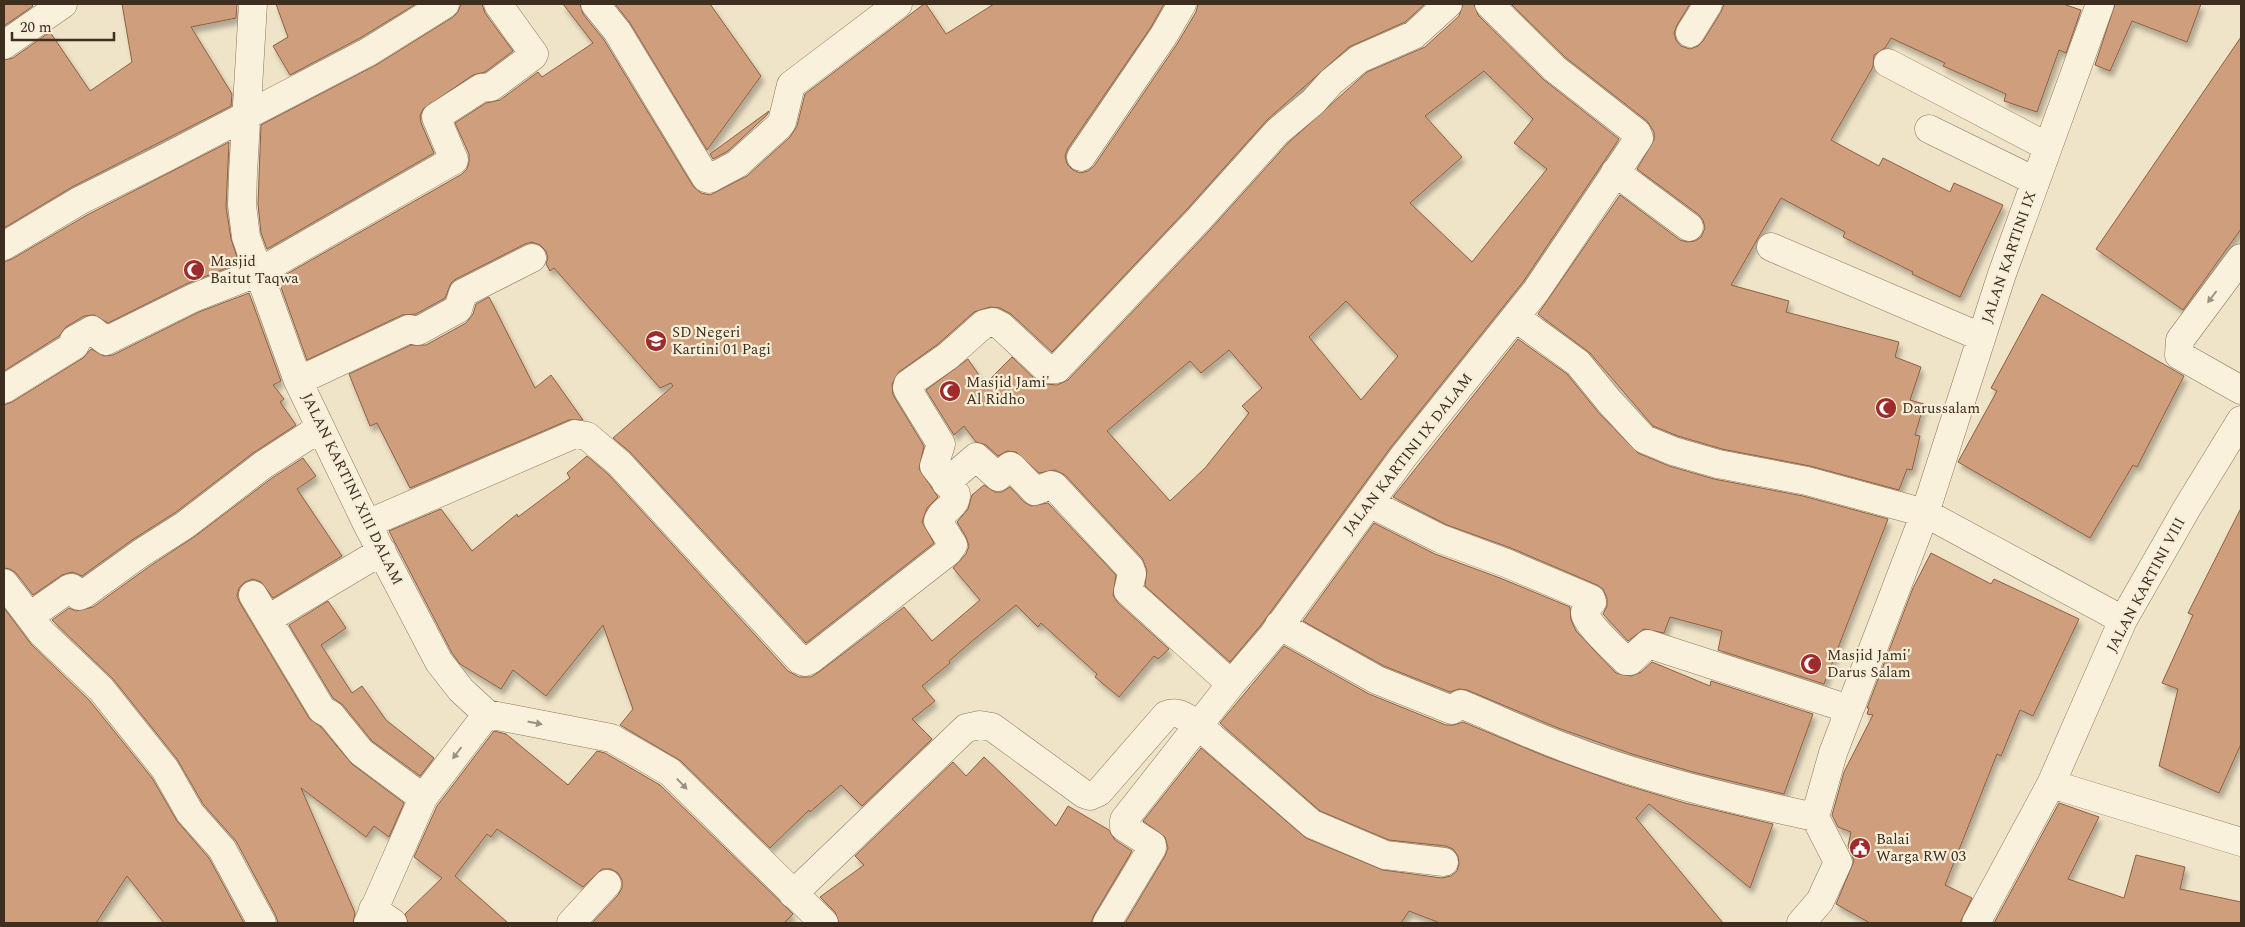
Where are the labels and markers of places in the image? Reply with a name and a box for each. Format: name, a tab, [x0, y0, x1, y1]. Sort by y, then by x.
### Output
place label: Masjid Baitut Taqwa	[210, 250, 299, 290]
mosque icon: Masjid Baitut Taqwa	[182, 258, 206, 282]
place label: SD Negeri Kartini 01 Pagi	[672, 321, 771, 361]
school or university icon: SD Negeri Kartini 01 Pagi	[644, 329, 668, 353]
place label: Masjid Jami' Al Ridho	[966, 371, 1050, 411]
mosque icon: Masjid Jami' Al Ridho	[938, 379, 962, 403]
mosque icon: Darussalam	[1874, 396, 1898, 420]
place label: Darussalam	[1902, 397, 1980, 420]
place label: Masjid Jami' Darus Salam	[1827, 644, 1911, 684]
mosque icon: Masjid Jami' Darus Salam	[1799, 652, 1823, 676]
place label: Balai Warga RW 03	[1876, 828, 1967, 868]
public building icon: Balai Warga RW 03	[1848, 836, 1872, 860]

